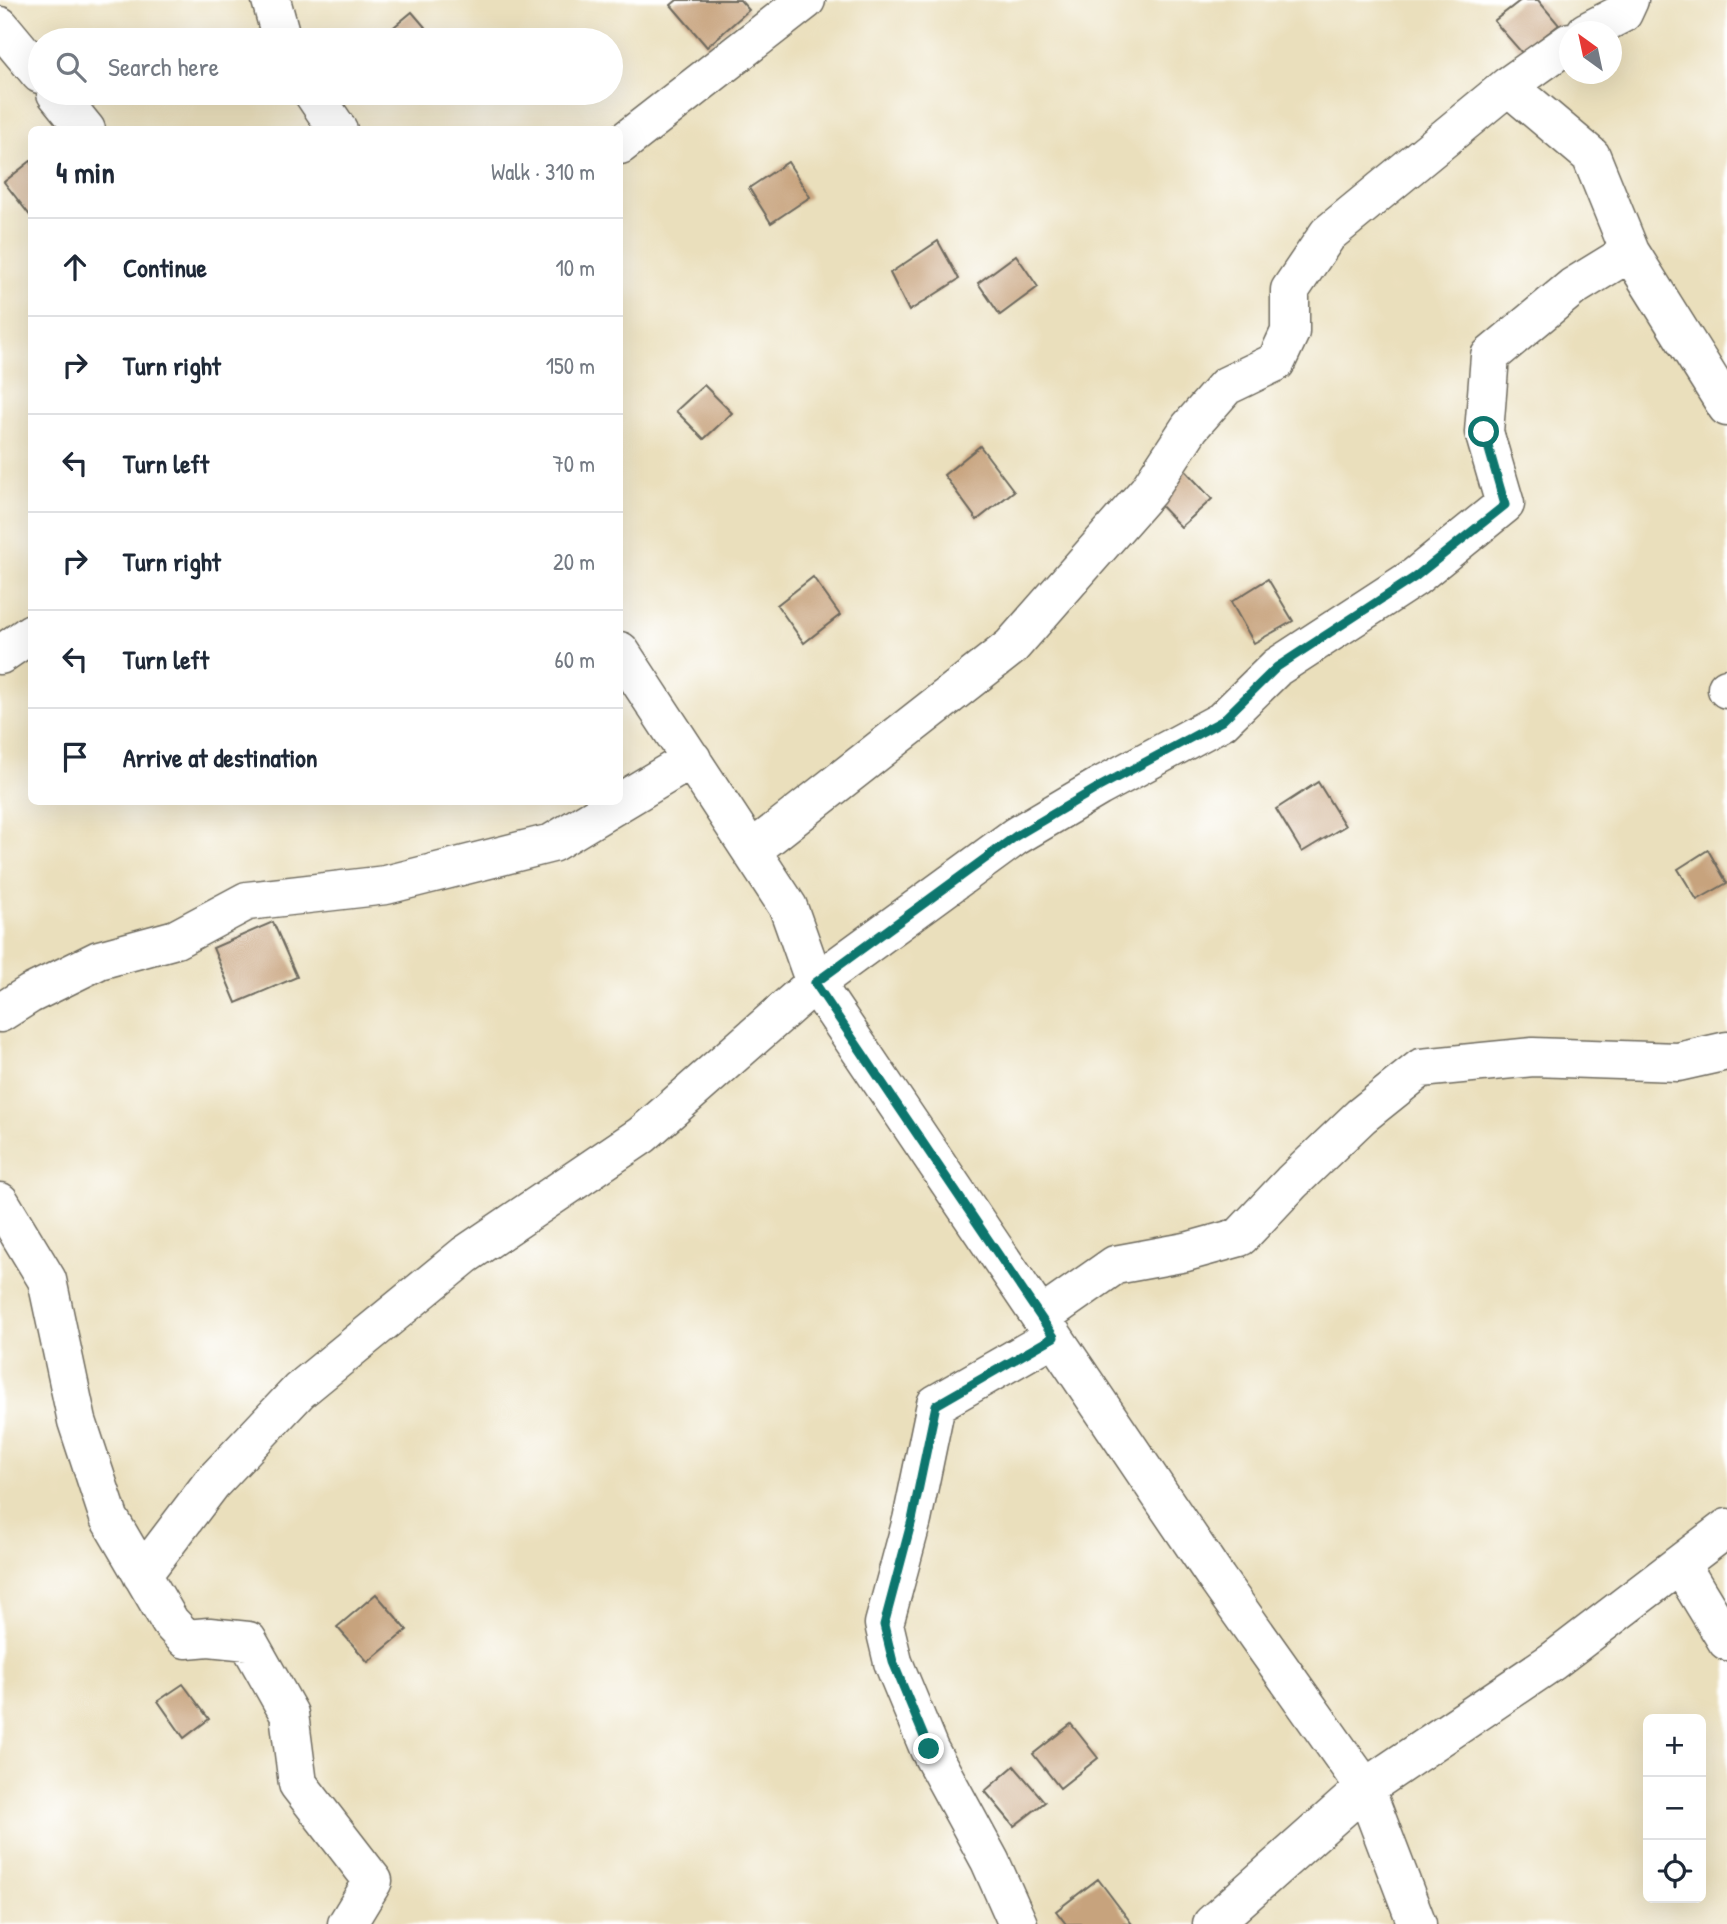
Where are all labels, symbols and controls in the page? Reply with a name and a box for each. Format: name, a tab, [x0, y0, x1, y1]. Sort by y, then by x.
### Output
north arrow	[1559, 21, 1622, 84]
search box	[28, 28, 623, 105]
icon: search	[52, 48, 90, 86]
text: Search here	[108, 49, 219, 84]
text: 4 min	[56, 152, 115, 192]
text: Walk · 310 m	[491, 156, 595, 187]
icon: ahead	[56, 248, 94, 286]
text: Continue	[123, 250, 207, 285]
text: 10 m	[555, 252, 595, 283]
icon: right	[56, 346, 94, 384]
text: Turn right	[123, 348, 221, 383]
text: 150 m	[546, 350, 595, 381]
route start	[1468, 416, 1499, 447]
icon: left	[56, 444, 94, 482]
text: Turn left	[123, 446, 209, 481]
text: 70 m	[552, 448, 595, 479]
icon: right	[56, 542, 94, 580]
text: Turn right	[123, 544, 221, 579]
text: 20 m	[553, 546, 595, 577]
icon: left	[56, 640, 94, 678]
text: Turn left	[123, 642, 209, 677]
text: 60 m	[555, 644, 595, 675]
icon: arrive	[56, 738, 94, 776]
text: Arrive at destination	[123, 740, 318, 775]
map controls	[1643, 1714, 1706, 1903]
button: +	[1643, 1714, 1706, 1777]
route end	[913, 1733, 944, 1764]
button: −	[1643, 1777, 1706, 1840]
button: locate	[1643, 1840, 1706, 1903]

